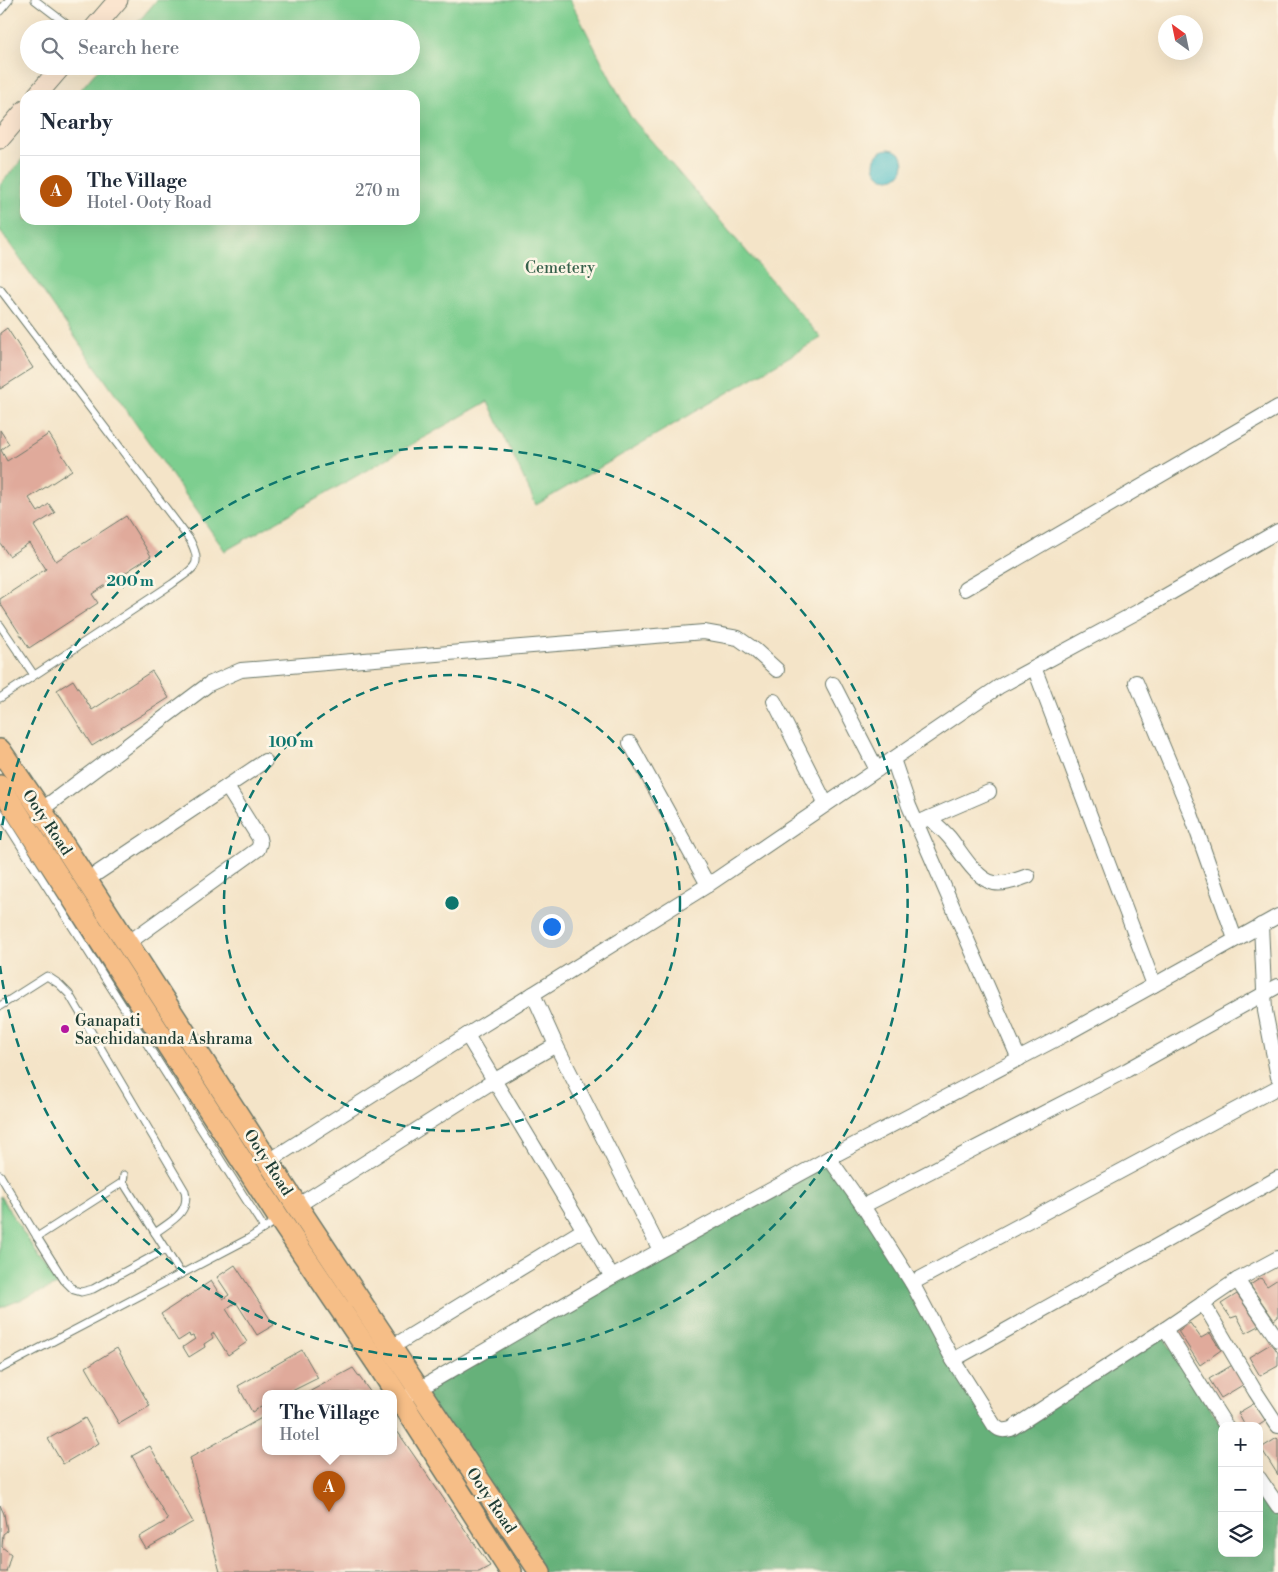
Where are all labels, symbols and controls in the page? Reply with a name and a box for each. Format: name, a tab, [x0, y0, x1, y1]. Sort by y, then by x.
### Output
north arrow	[1158, 15, 1203, 60]
search box	[20, 20, 420, 75]
icon: search	[38, 34, 66, 62]
text: Search here	[78, 36, 179, 60]
text: Nearby	[40, 110, 113, 136]
text: The Village	[87, 169, 187, 193]
text: A	[50, 181, 62, 201]
text: 270 m	[355, 181, 400, 201]
text: Hotel · Ooty Road	[87, 193, 212, 213]
park label: Cemetery	[525, 258, 595, 278]
text: 200 m	[106, 572, 154, 591]
text: 100 m	[269, 733, 314, 752]
street label: Ooty Road	[18, 786, 76, 859]
centre of rings	[443, 894, 461, 912]
your location	[539, 914, 565, 940]
place label: Ganapati Sacchidananda Ashrama	[75, 1011, 253, 1049]
marker: Ganapati Sacchidananda Ashrama	[59, 1023, 71, 1035]
street label: Ooty Road	[239, 1126, 297, 1200]
popup	[262, 1390, 397, 1455]
text: The Village	[279, 1401, 380, 1425]
map controls	[1218, 1422, 1263, 1557]
button: +	[1218, 1422, 1263, 1467]
text: Hotel	[279, 1425, 319, 1445]
street label: Ooty Road	[462, 1464, 520, 1537]
button: −	[1218, 1467, 1263, 1512]
pin: A	[313, 1471, 345, 1512]
button: layers	[1218, 1512, 1263, 1557]

